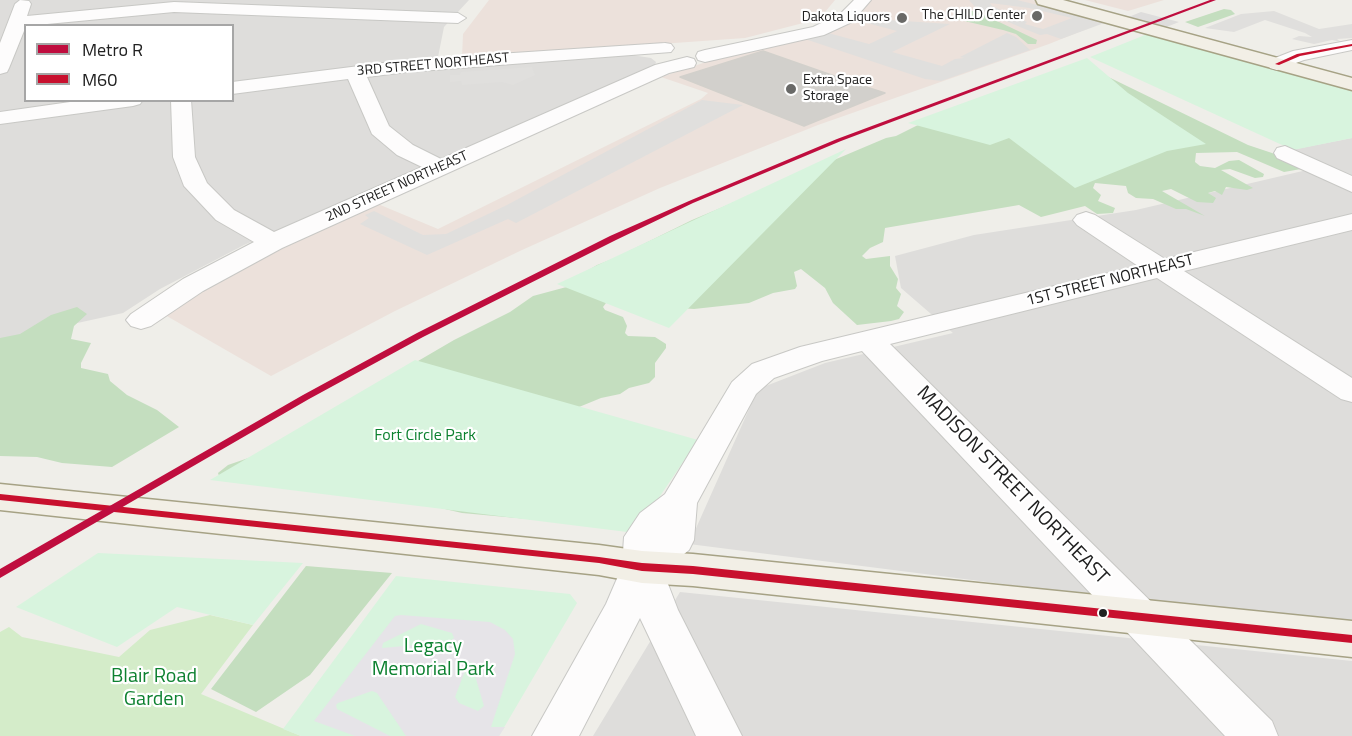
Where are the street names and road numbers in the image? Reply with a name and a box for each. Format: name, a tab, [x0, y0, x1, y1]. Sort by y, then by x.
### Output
street label: 3RD STREET NORTHEAST	[356, 50, 510, 80]
street label: 2ND STREET NORTHEAST	[323, 148, 471, 226]
street label: 1ST STREET NORTHEAST	[1024, 251, 1196, 311]
street label: MADISON STREET NORTHEAST	[911, 382, 1113, 590]

